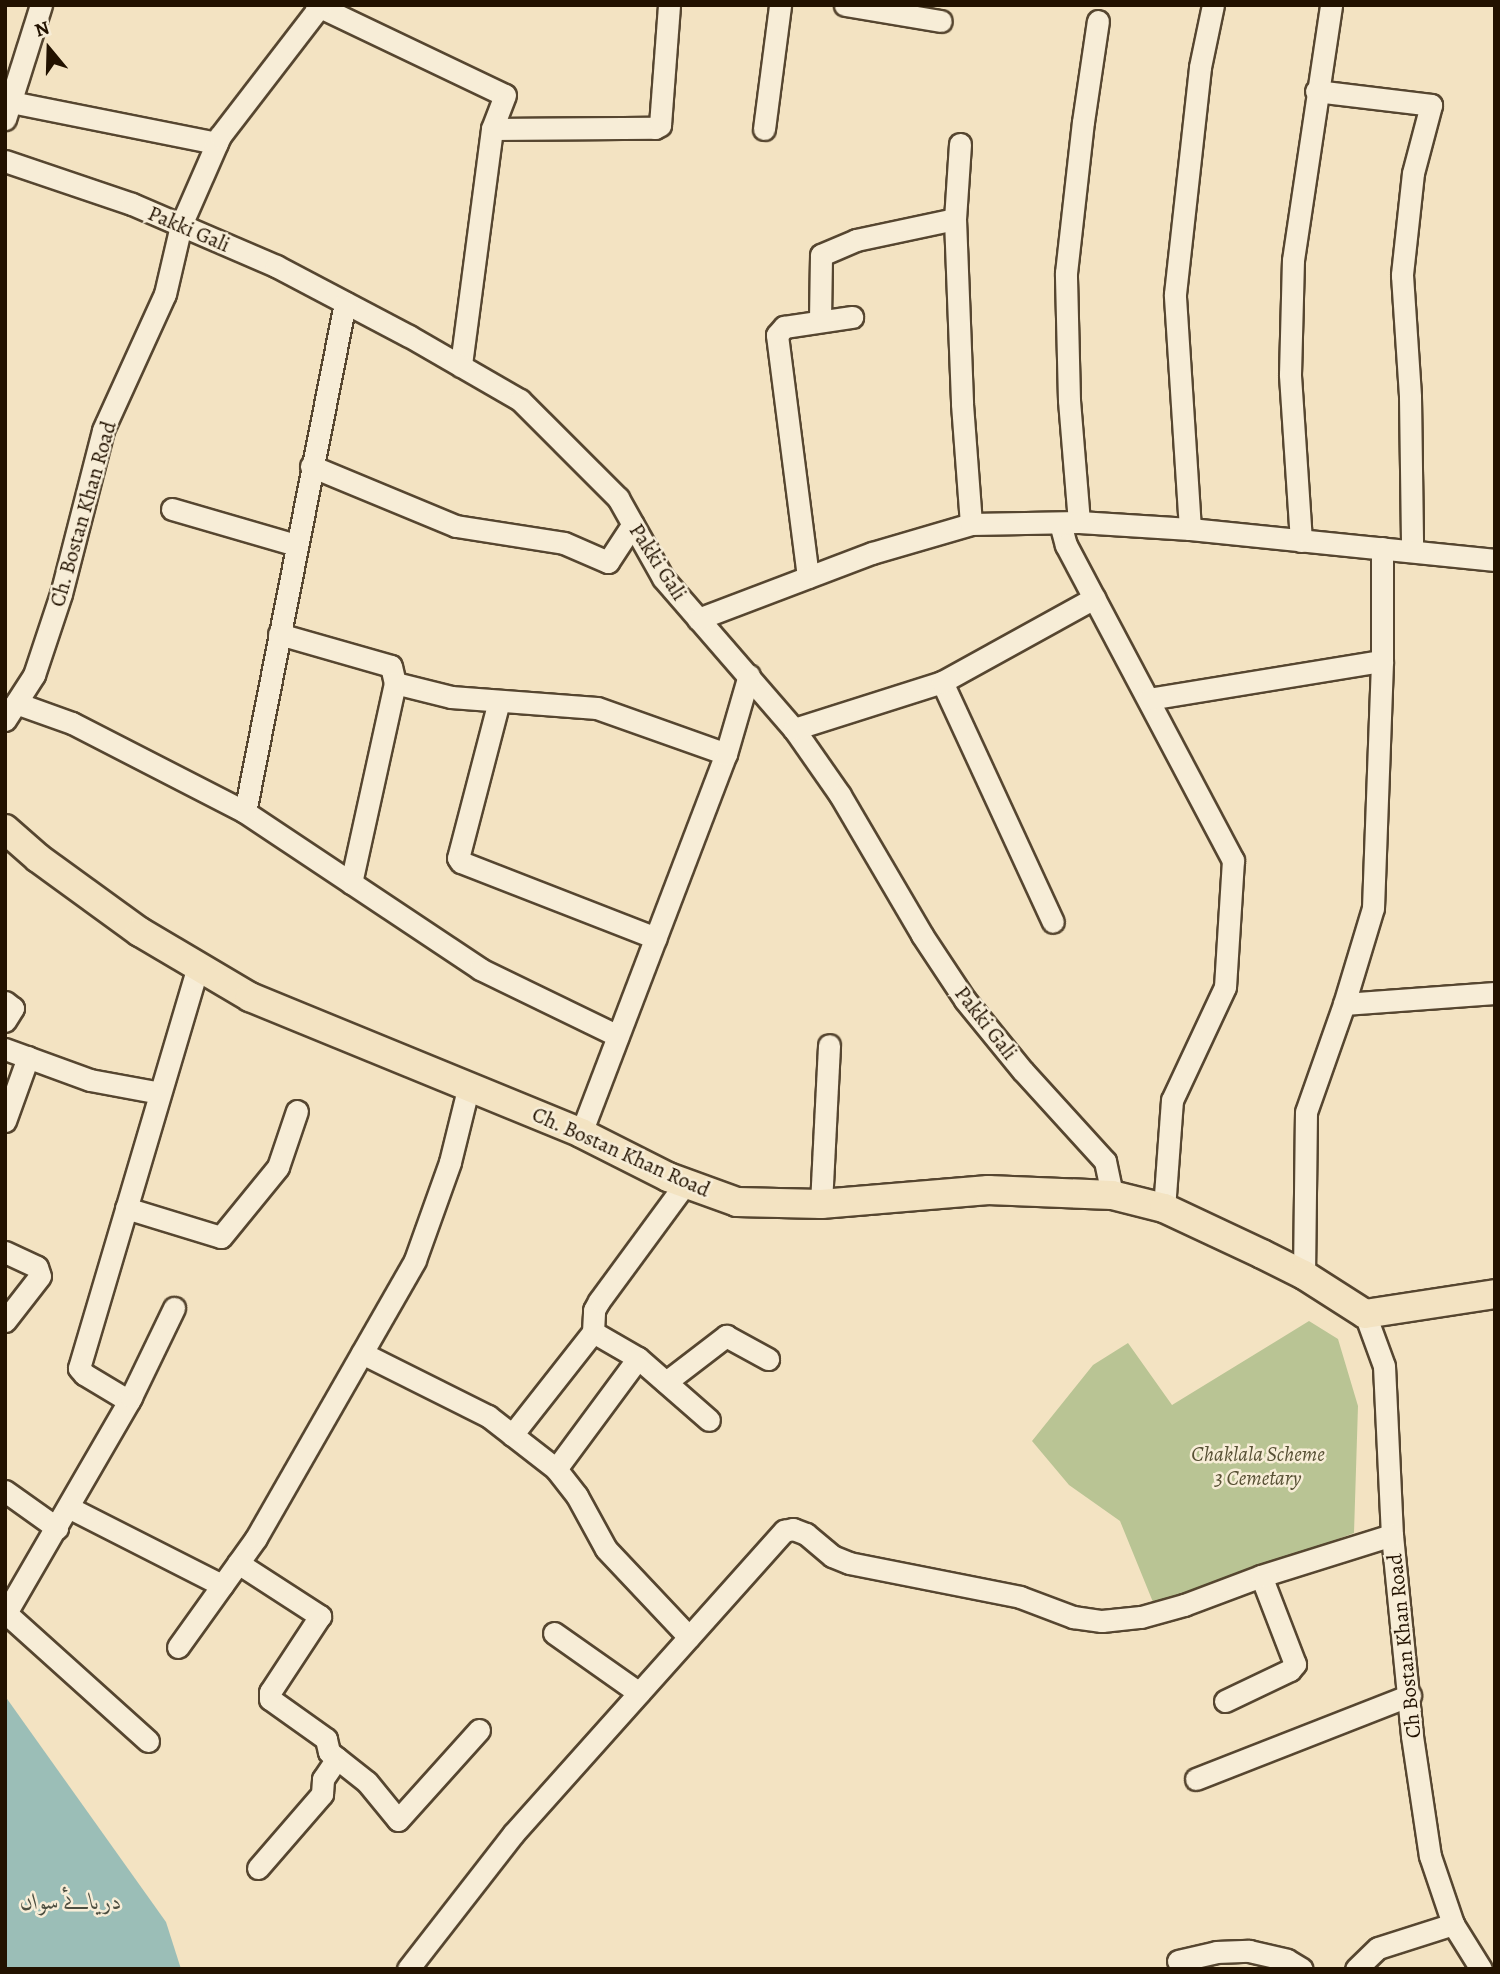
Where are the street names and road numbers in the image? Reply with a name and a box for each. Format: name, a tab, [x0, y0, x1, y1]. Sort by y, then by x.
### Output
street label: Pakki Gali	[144, 200, 234, 258]
street label: Ch. Bostan Khan Road	[44, 418, 122, 610]
street label: Pakki Gali	[624, 519, 692, 605]
street label: Pakki Gali	[949, 981, 1023, 1065]
street label: Ch. Bostan Khan Road	[528, 1101, 714, 1203]
street label: Ch Bostan Khan Road	[1382, 1552, 1426, 1740]

